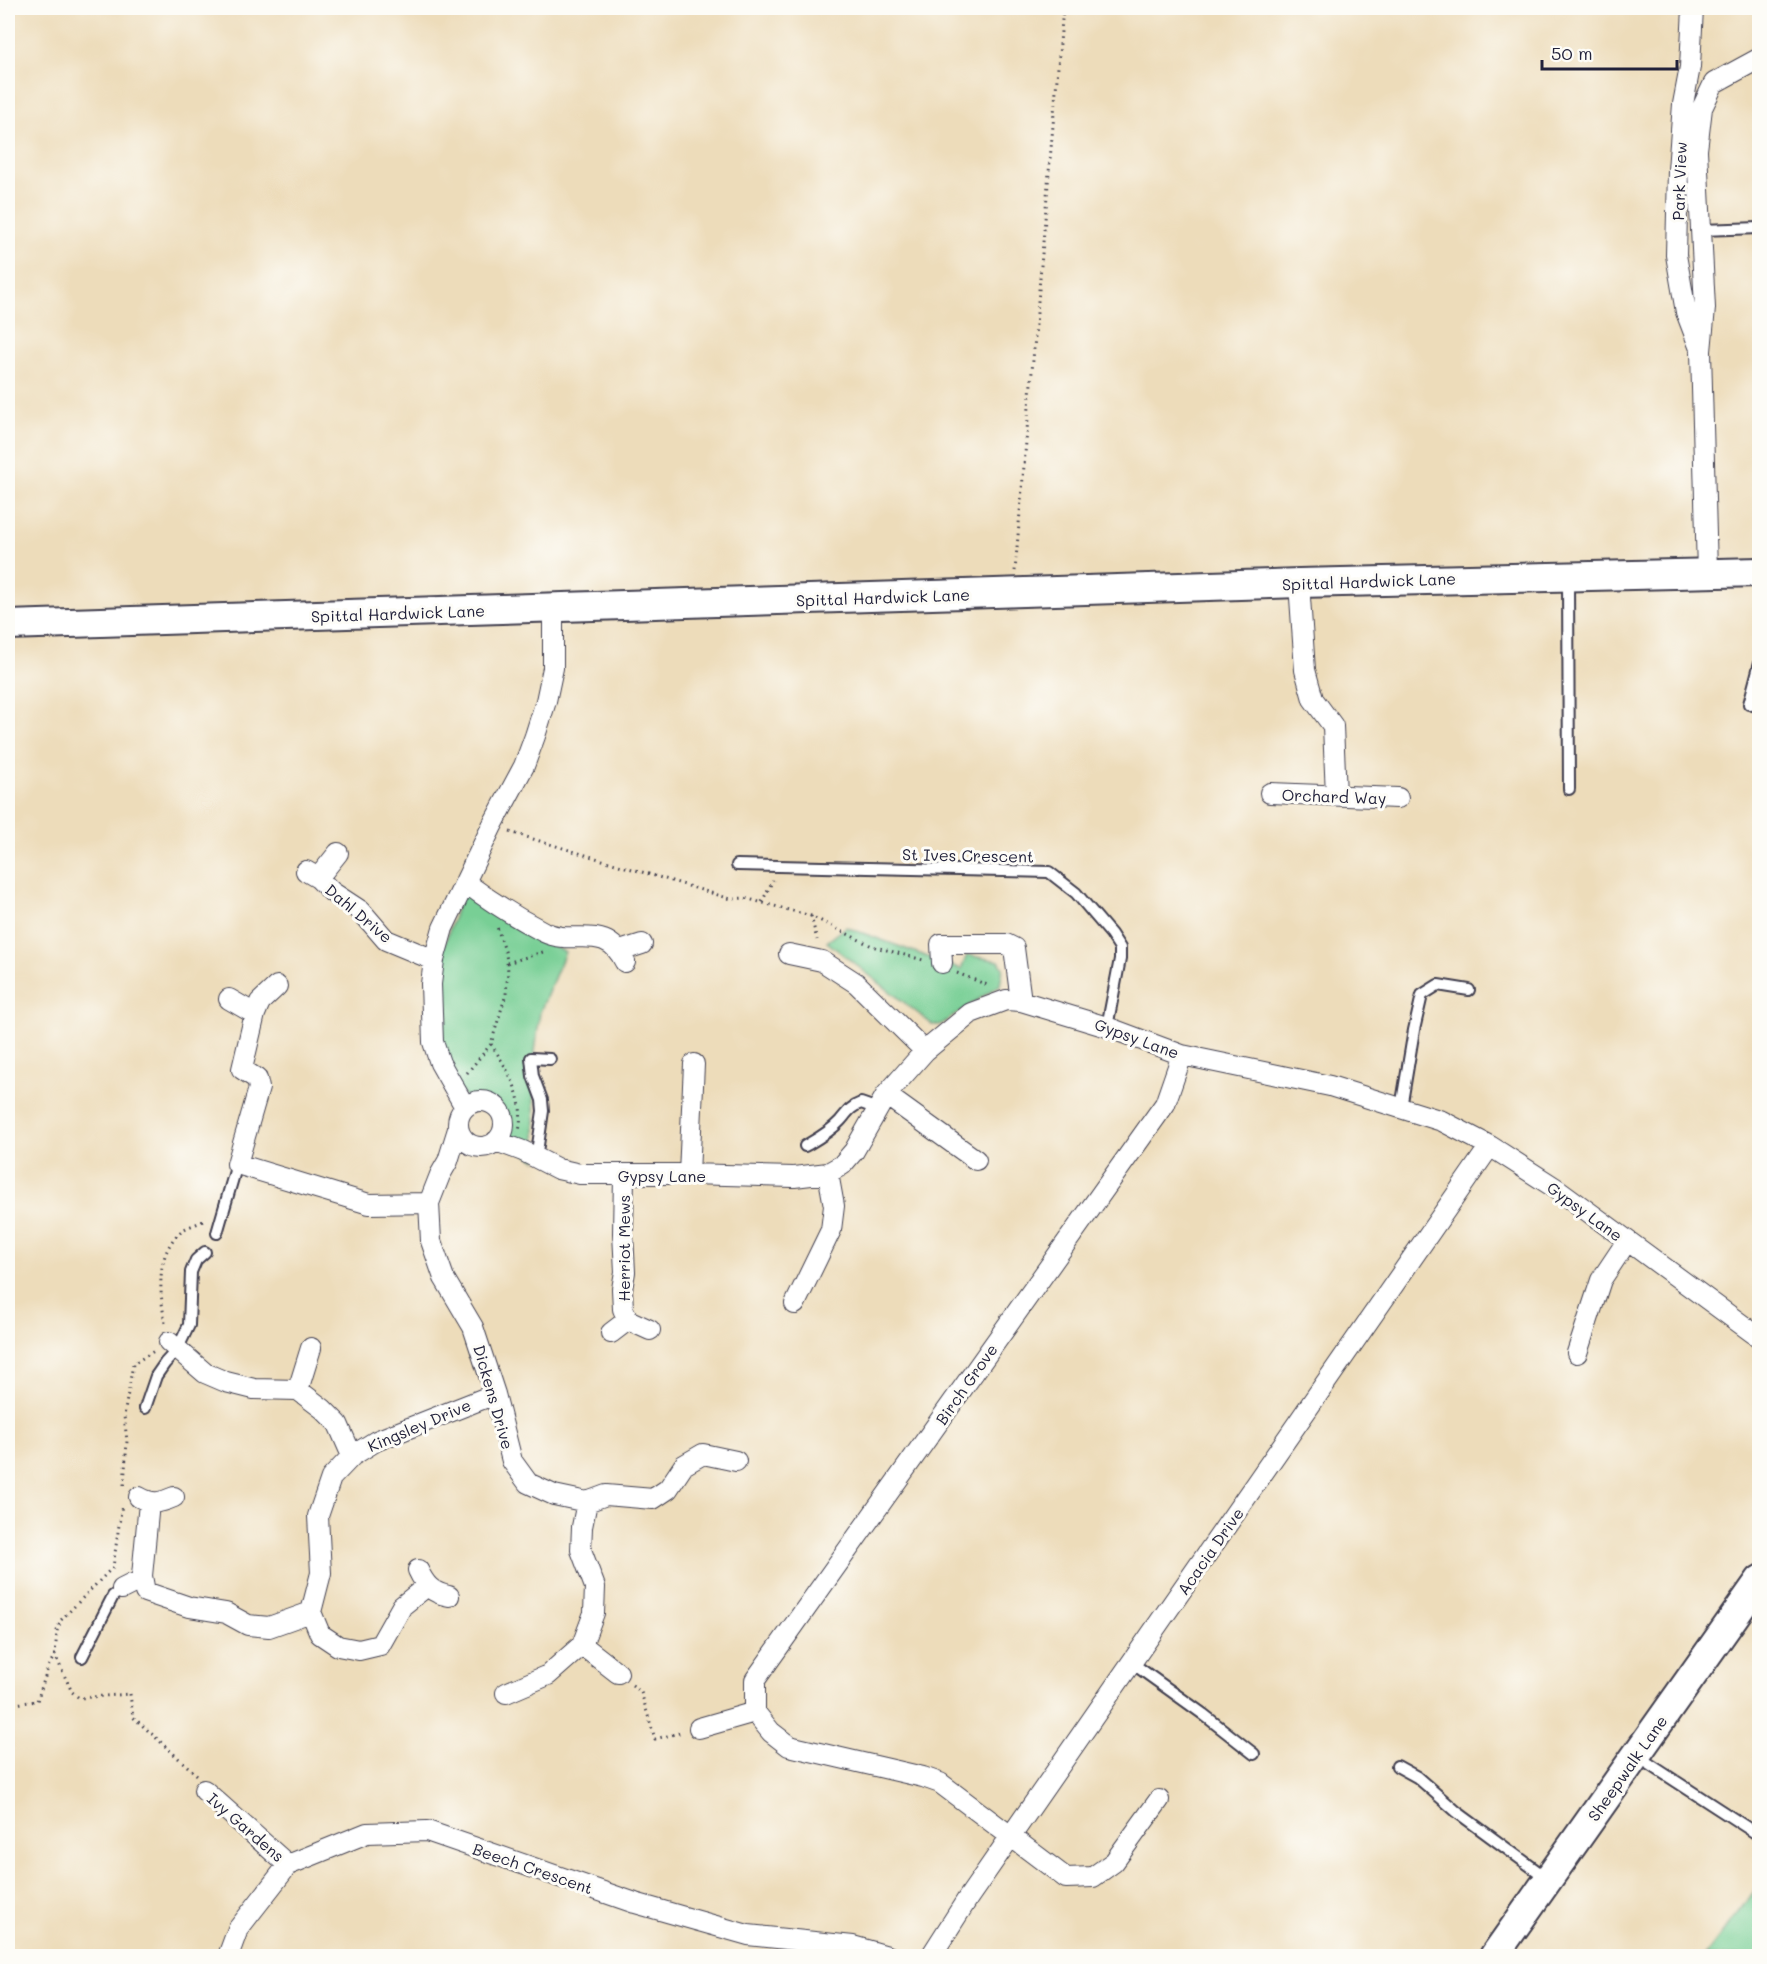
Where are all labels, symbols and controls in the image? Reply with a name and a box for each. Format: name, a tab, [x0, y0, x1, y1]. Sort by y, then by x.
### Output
scale bar	[1542, 33, 1677, 71]
text: 50 m	[1551, 41, 1593, 65]
street label: Park View	[1667, 141, 1691, 221]
street label: Spittal Hardwick Lane	[1282, 567, 1456, 595]
street label: Spittal Hardwick Lane	[796, 583, 970, 611]
street label: Spittal Hardwick Lane	[311, 599, 485, 627]
street label: Orchard Way	[1281, 784, 1387, 808]
street label: St Ives Crescent	[902, 843, 1034, 867]
street label: Dahl Drive	[321, 879, 397, 947]
street label: Gypsy Lane	[1092, 1013, 1182, 1063]
street label: Gypsy Lane	[618, 1165, 706, 1186]
street label: Gypsy Lane	[1543, 1177, 1627, 1245]
street label: Herriot Mews	[613, 1195, 634, 1301]
street label: Birch Grove	[930, 1339, 1002, 1429]
street label: Dickens Drive	[469, 1342, 519, 1452]
street label: Kingsley Drive	[364, 1394, 474, 1456]
street label: Acacia Drive	[1172, 1503, 1248, 1599]
street label: Sheepwalk Lane	[1583, 1711, 1671, 1825]
street label: Ivy Gardens	[203, 1788, 289, 1866]
street label: Beech Crescent	[470, 1838, 596, 1898]

